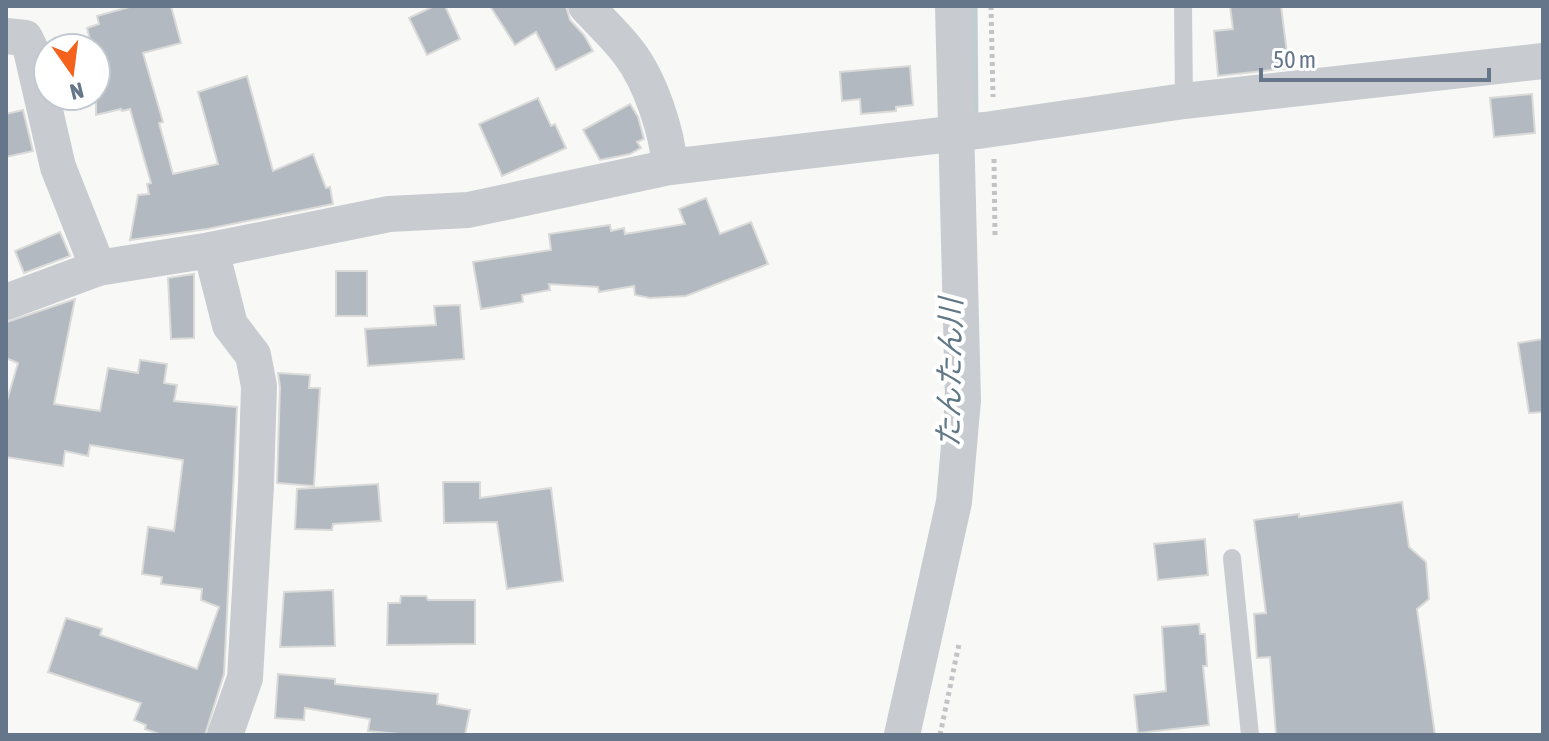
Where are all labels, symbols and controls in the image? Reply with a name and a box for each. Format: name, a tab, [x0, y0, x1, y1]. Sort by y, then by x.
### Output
north arrow	[32, 32, 112, 112]
scale bar	[1261, 32, 1489, 82]
text: 50 m	[1273, 46, 1316, 73]
text: N	[67, 77, 86, 106]
water label: たんたん川	[931, 295, 967, 448]

